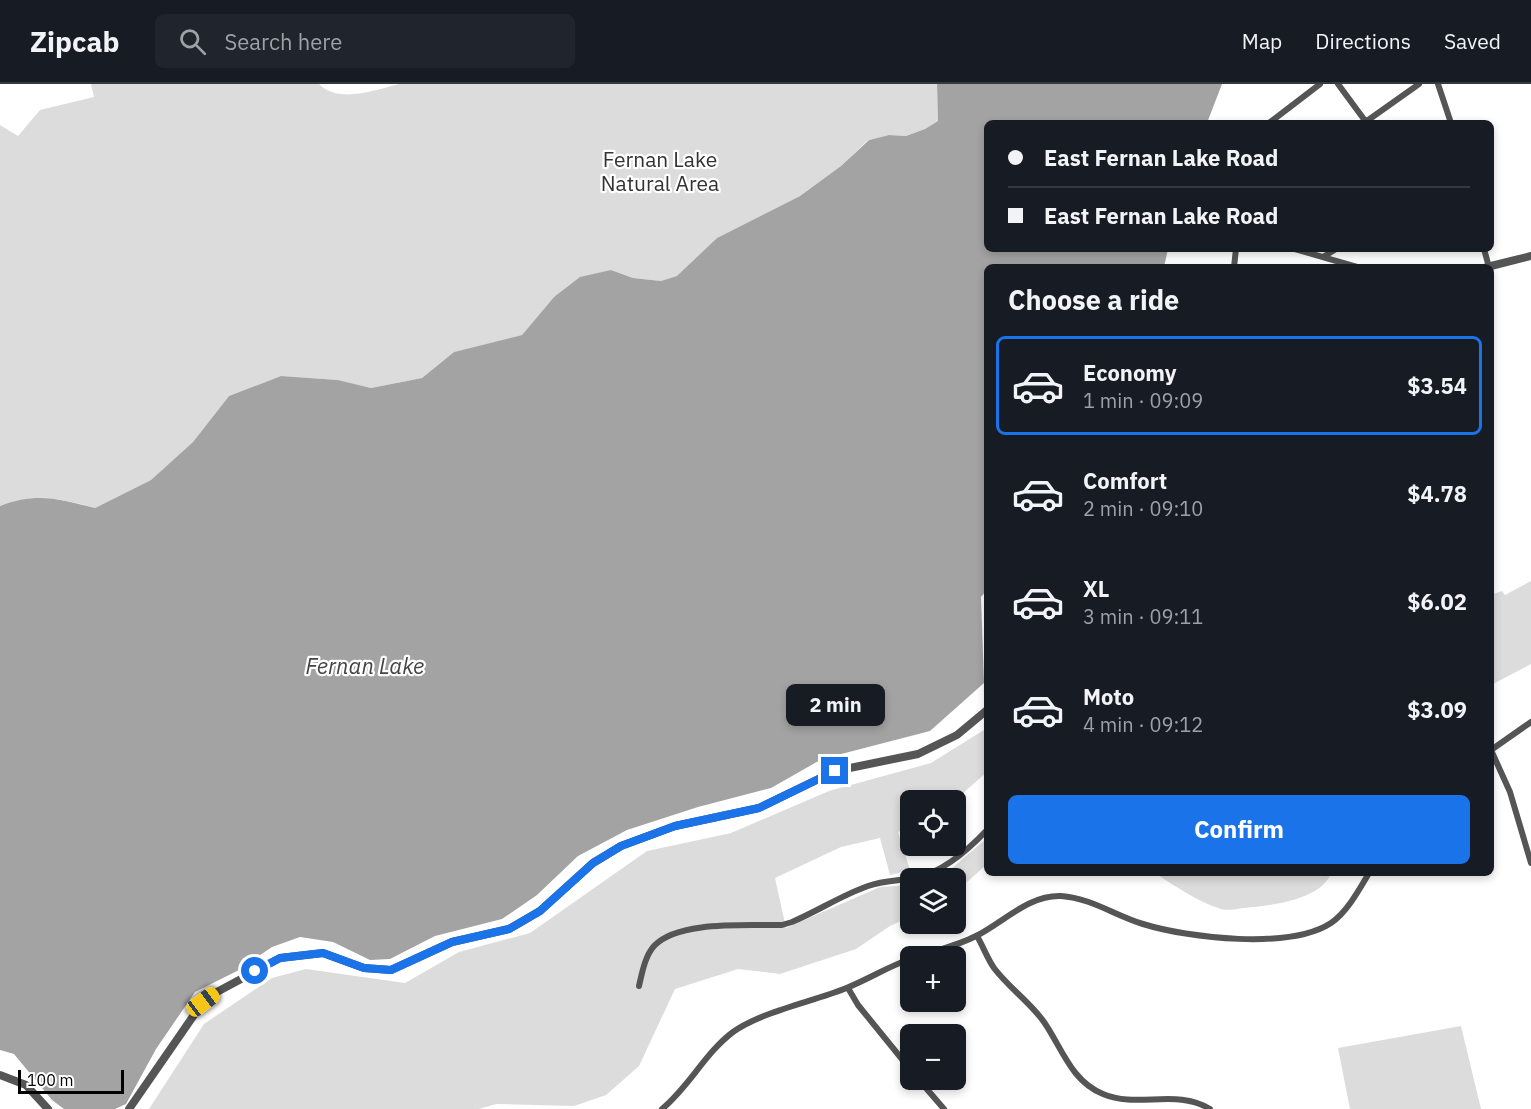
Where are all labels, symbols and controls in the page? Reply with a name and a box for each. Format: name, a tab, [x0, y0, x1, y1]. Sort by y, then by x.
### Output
search box	[155, 14, 575, 68]
text: Zipcab	[30, 23, 119, 60]
icon: search	[176, 25, 209, 58]
text: Search here	[224, 27, 342, 56]
text: Map	[1242, 27, 1282, 55]
text: Directions	[1315, 27, 1411, 55]
text: Saved	[1444, 27, 1501, 55]
text: East Fernan Lake Road	[1044, 143, 1278, 172]
park label: Fernan Lake Natural Area	[601, 145, 719, 197]
text: East Fernan Lake Road	[1044, 201, 1278, 230]
text: Choose a ride	[1008, 282, 1179, 317]
text: Economy	[1083, 358, 1177, 387]
icon: car	[1011, 359, 1065, 413]
text: $3.54	[1407, 371, 1467, 400]
text: 1 min · 09:09	[1083, 387, 1203, 414]
text: Comfort	[1083, 466, 1167, 495]
icon: car	[1011, 467, 1065, 521]
text: $4.78	[1407, 479, 1467, 508]
text: 2 min · 09:10	[1083, 495, 1203, 522]
text: XL	[1083, 574, 1109, 603]
icon: car	[1011, 575, 1065, 629]
text: $6.02	[1407, 587, 1467, 616]
text: 3 min · 09:11	[1083, 603, 1203, 630]
water label: Fernan Lake	[306, 651, 424, 680]
text: Moto	[1083, 682, 1134, 711]
icon: car	[1011, 683, 1065, 737]
callout: 2 min	[786, 684, 884, 726]
text: 2 min	[809, 691, 862, 718]
text: $3.09	[1407, 695, 1467, 724]
text: 4 min · 09:12	[1083, 711, 1203, 738]
route end	[821, 757, 848, 784]
map controls	[900, 790, 966, 1090]
button: locate	[900, 790, 966, 856]
button: Confirm	[1008, 795, 1470, 864]
button: layers	[900, 868, 966, 934]
button: +	[900, 946, 966, 1012]
route start	[241, 957, 268, 984]
car	[183, 984, 223, 1020]
button: −	[900, 1024, 966, 1090]
scale bar	[18, 1067, 124, 1094]
text: 100 m	[27, 1070, 74, 1090]

